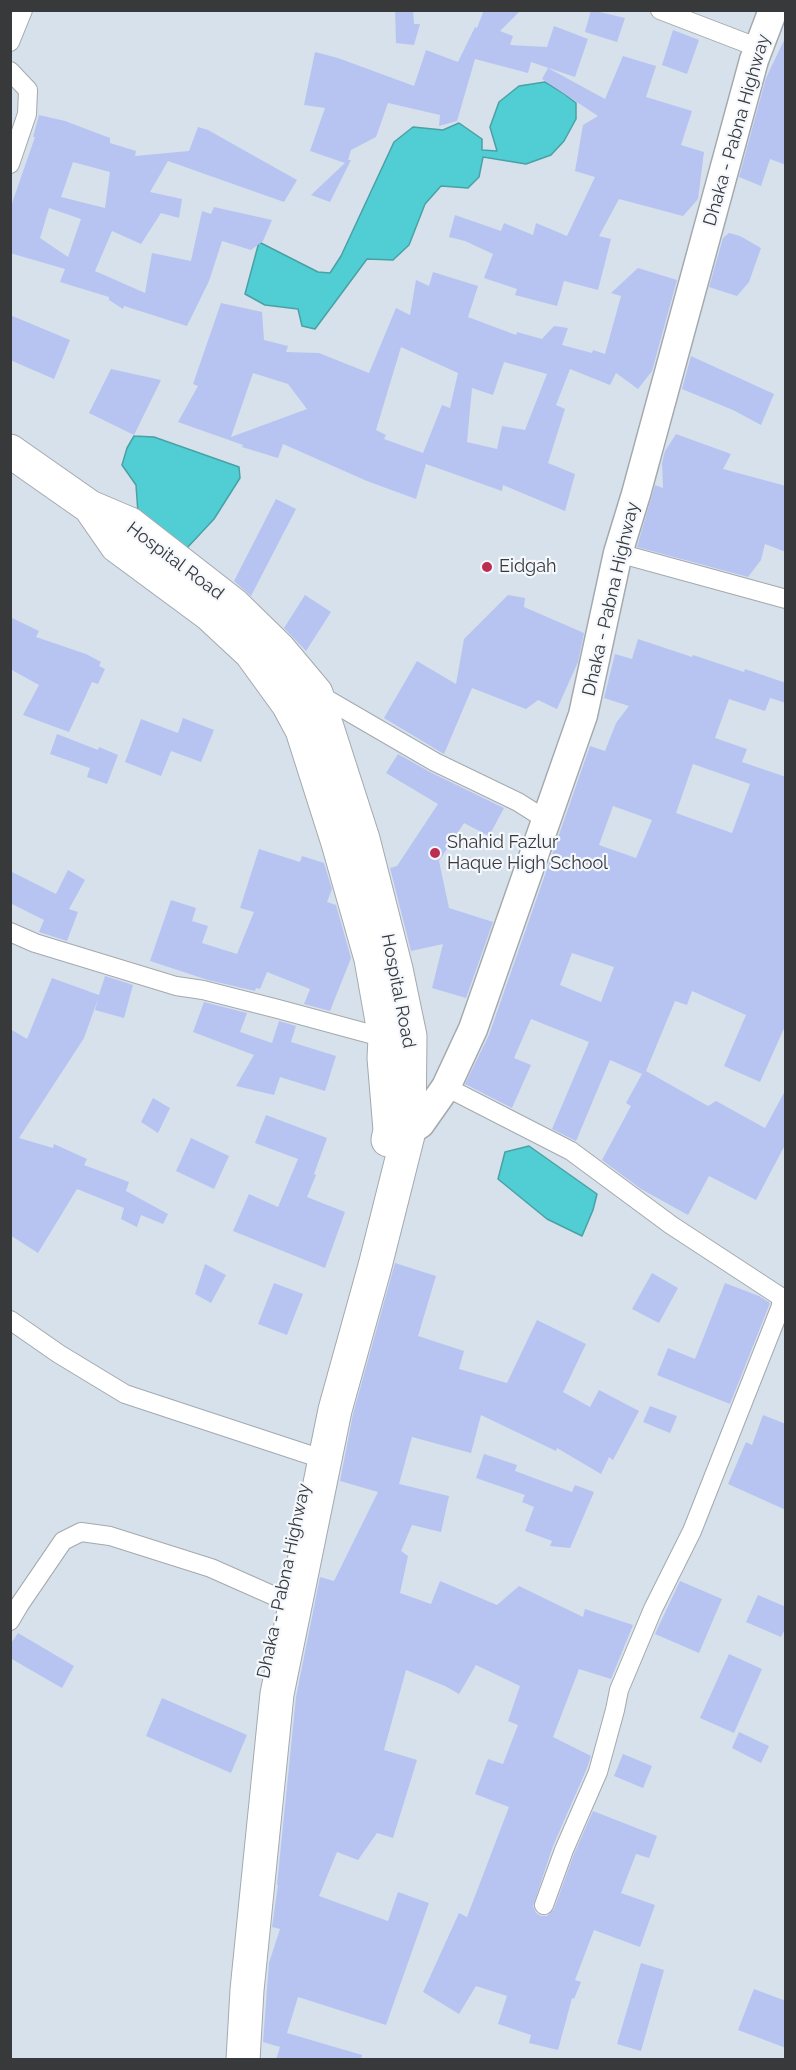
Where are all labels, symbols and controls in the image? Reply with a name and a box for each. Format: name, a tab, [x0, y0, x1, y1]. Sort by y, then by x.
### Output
street label: Dhaka - Pabna Highway	[699, 32, 775, 228]
street label: Dhaka - Pabna Highway	[578, 500, 644, 698]
street label: Hospital Road	[122, 517, 228, 605]
place label: Eidgah	[499, 556, 557, 578]
marker: Eidgah	[480, 560, 494, 574]
place label: Shahid Fazlur Haque High School	[447, 832, 608, 874]
marker: Shahid Fazlur Haque High School	[428, 846, 442, 860]
street label: Hospital Road	[376, 932, 420, 1050]
street label: Dhaka - Pabna Highway	[253, 1482, 315, 1680]

